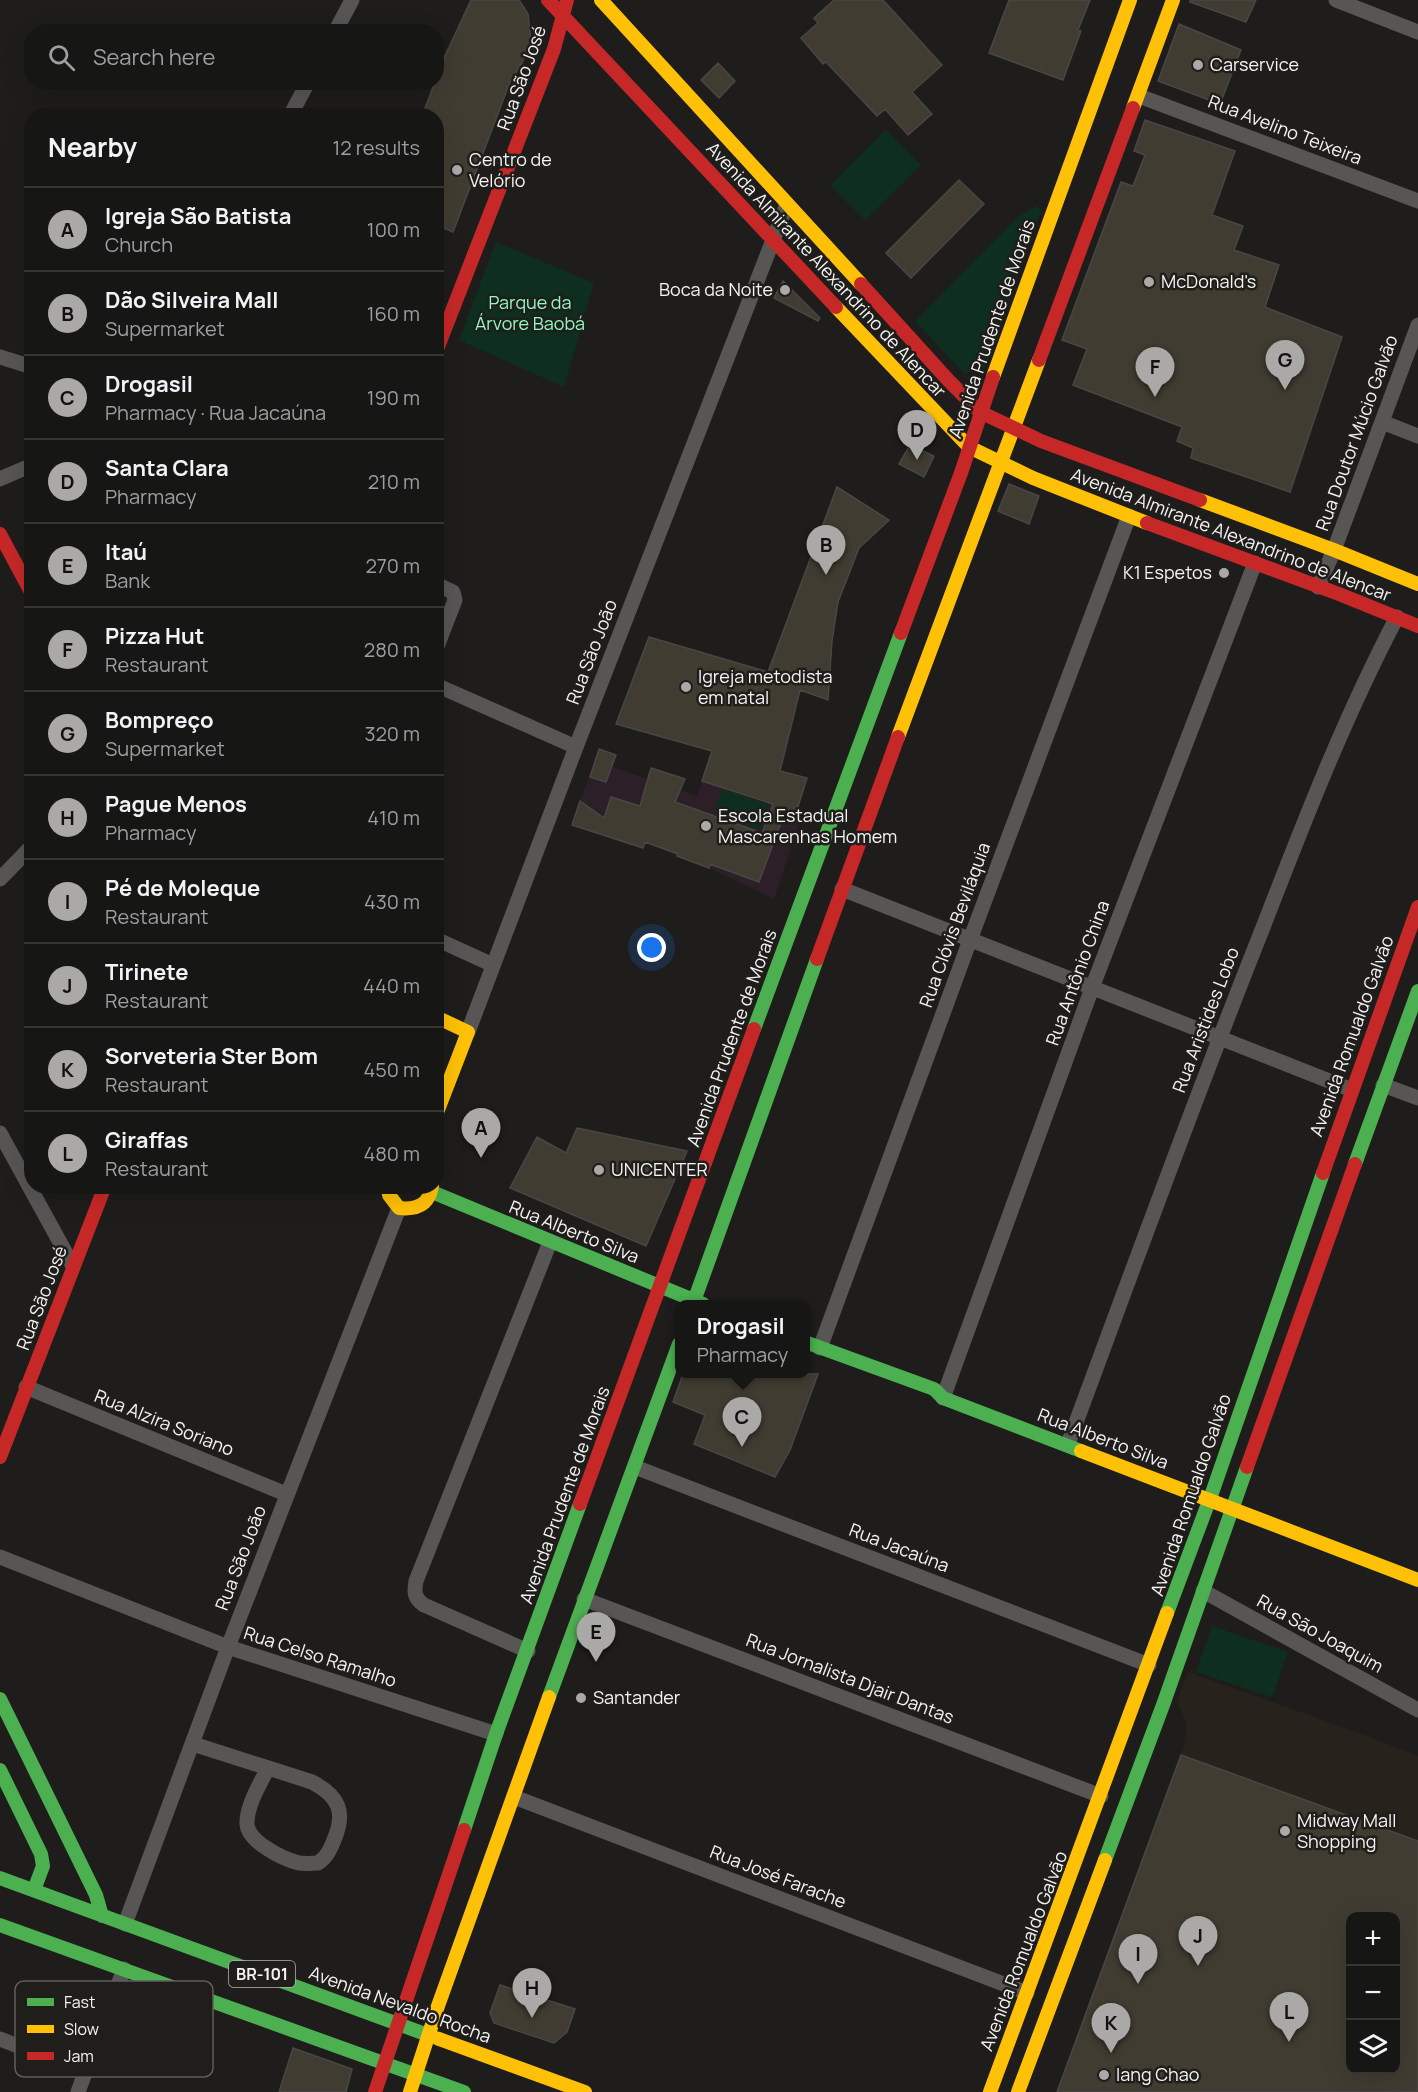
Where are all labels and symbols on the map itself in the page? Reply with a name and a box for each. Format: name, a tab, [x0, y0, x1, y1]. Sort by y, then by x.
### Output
street label: Rua São José	[491, 22, 551, 133]
place label: Carservice	[1210, 52, 1299, 76]
marker: Carservice	[1191, 58, 1205, 72]
street label: Rua Avelino Teixeira	[1205, 89, 1366, 169]
street label: Avenida Almirante Alexandrino de Alencar	[702, 136, 952, 403]
place label: Centro de Velório	[469, 147, 552, 192]
marker: Centro de Velório	[450, 163, 464, 177]
street label: Avenida Prudente de Morais	[942, 216, 1040, 441]
place label: McDonald's	[1161, 269, 1256, 293]
marker: McDonald's	[1142, 275, 1156, 289]
place label: Boca da Noite	[659, 277, 773, 301]
marker: Boca da Noite	[778, 283, 792, 297]
park label: Parque da Árvore Baobá	[475, 290, 585, 335]
street label: Rua Doutor Múcio Galvão	[1309, 331, 1403, 534]
pin: G	[1266, 340, 1304, 390]
pin: F	[1136, 348, 1174, 397]
pin: D	[898, 410, 936, 460]
street label: Avenida Almirante Alexandrino de Alencar	[1068, 462, 1395, 607]
pin: B	[806, 526, 846, 575]
place label: K1 Espetos	[1123, 560, 1212, 584]
marker: K1 Espetos	[1217, 566, 1231, 580]
street label: Rua São João	[560, 596, 622, 708]
place label: Igreja metodista em natal	[698, 664, 833, 709]
marker: Igreja metodista em natal	[679, 680, 693, 694]
place label: Escola Estadual Mascarenhas Homem	[718, 803, 897, 848]
marker: Escola Estadual Mascarenhas Homem	[699, 819, 713, 833]
street label: Rua Clóvis Beviláquia	[913, 839, 995, 1010]
street label: Rua Antônio China	[1040, 897, 1114, 1049]
street label: Avenida Prudente de Morais	[680, 926, 782, 1150]
street label: Avenida Romualdo Galvão	[1304, 932, 1399, 1139]
your location	[637, 933, 666, 962]
street label: Rua Aristides Lobo	[1166, 943, 1244, 1096]
pin: A	[462, 1108, 500, 1158]
place label: UNICENTER	[611, 1157, 708, 1181]
marker: UNICENTER	[592, 1163, 606, 1177]
street label: Rua Alberto Silva	[506, 1194, 643, 1268]
street label: Rua São José	[10, 1242, 72, 1353]
street label: Rua Alzira Soriano	[91, 1383, 238, 1461]
street label: Avenida Prudente de Morais	[513, 1383, 615, 1607]
street label: Avenida Romualdo Galvão	[1144, 1390, 1236, 1599]
pin: C	[722, 1398, 762, 1447]
street label: Rua Alberto Silva	[1035, 1402, 1172, 1474]
street label: Rua São João	[209, 1502, 271, 1614]
street label: Rua Jacaúna	[846, 1517, 953, 1577]
street label: Rua São Joaquim	[1253, 1588, 1388, 1678]
pin: E	[576, 1612, 616, 1662]
street label: Rua Celso Ramalho	[241, 1620, 400, 1692]
street label: Rua Jornalista Djair Dantas	[743, 1627, 958, 1729]
place label: Santander	[593, 1685, 681, 1709]
marker: Santander	[574, 1691, 588, 1705]
place label: Midway Mall Shopping	[1297, 1808, 1396, 1853]
marker: Midway Mall Shopping	[1278, 1824, 1292, 1838]
street label: Rua José Farache	[707, 1839, 850, 1913]
street label: Avenida Romualdo Galvão	[974, 1847, 1072, 2054]
pin: J	[1178, 1916, 1218, 1966]
pin: I	[1118, 1934, 1158, 1984]
street label: Avenida Nevaldo Rocha	[306, 1960, 495, 2048]
road number: BR-101	[229, 1961, 295, 1987]
pin: H	[512, 1968, 552, 2018]
legend	[15, 1981, 213, 2077]
text: Fast	[64, 1991, 95, 2013]
pin: L	[1270, 1992, 1308, 2042]
pin: K	[1092, 2004, 1130, 2053]
text: Slow	[64, 2018, 99, 2040]
text: Jam	[64, 2045, 94, 2067]
place label: Iang Chao	[1116, 2062, 1199, 2086]
marker: Iang Chao	[1097, 2068, 1111, 2082]

